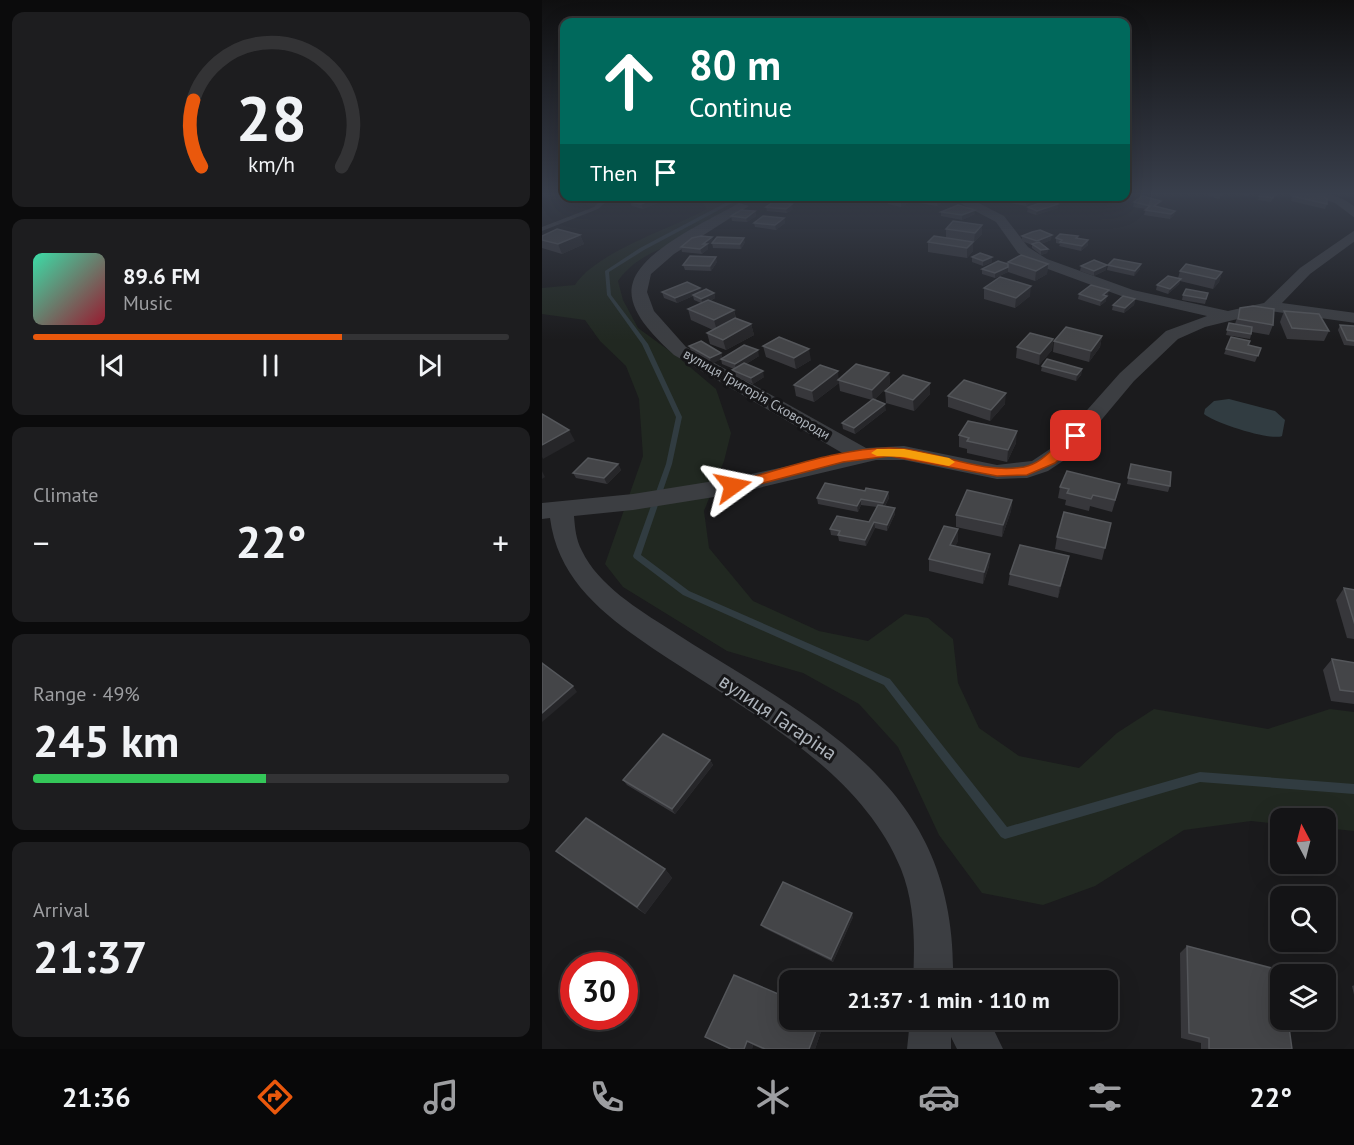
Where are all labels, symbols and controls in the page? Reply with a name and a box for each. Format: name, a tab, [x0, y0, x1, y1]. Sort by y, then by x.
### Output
text: 80 m	[689, 37, 781, 92]
icon: ahead	[590, 42, 668, 120]
text: 28	[236, 77, 306, 158]
text: Continue	[689, 90, 792, 124]
text: km/h	[247, 150, 294, 178]
icon: arrive	[649, 156, 682, 189]
text: Then	[590, 159, 637, 187]
text: 89.6 FM	[123, 262, 200, 290]
text: Music	[123, 290, 172, 316]
street label: вулиця Григорія Сковороди	[680, 344, 834, 444]
icon: previous	[96, 349, 129, 382]
icon: pause	[254, 349, 287, 382]
icon: next	[413, 349, 446, 382]
pin	[1050, 410, 1101, 461]
icon: arrive	[1059, 419, 1092, 452]
position arrow	[701, 454, 765, 518]
text: Climate	[33, 482, 99, 508]
text: 22°	[236, 512, 306, 570]
text: −	[33, 521, 50, 564]
text: +	[492, 521, 509, 564]
street label: вулиця Гагаріна	[714, 668, 842, 766]
text: Range · 49%	[33, 681, 140, 707]
text: 245 km	[33, 711, 179, 769]
north arrow	[1270, 808, 1336, 874]
map controls	[1270, 808, 1336, 1030]
button: search	[1270, 886, 1336, 952]
text: Arrival	[33, 897, 89, 923]
text: 21:37	[33, 927, 147, 985]
speed limit sign: 30	[560, 952, 638, 1030]
button: layers	[1270, 964, 1336, 1030]
text: 21:37 · 1 min · 110 m	[847, 986, 1050, 1014]
icon: directions	[254, 1076, 296, 1118]
icon: music	[420, 1076, 462, 1118]
icon: phone	[586, 1076, 628, 1118]
icon: climate	[752, 1076, 794, 1118]
icon: car	[918, 1076, 960, 1118]
icon: filters	[1084, 1076, 1126, 1118]
text: 21:36	[62, 1080, 130, 1114]
text: 22°	[1250, 1080, 1292, 1114]

